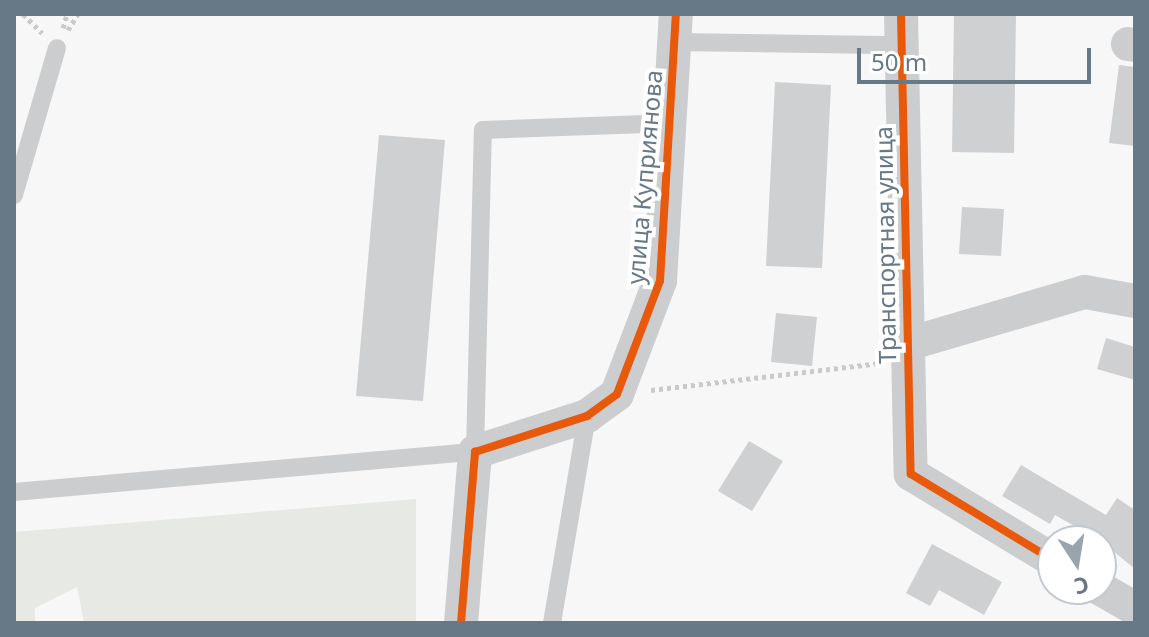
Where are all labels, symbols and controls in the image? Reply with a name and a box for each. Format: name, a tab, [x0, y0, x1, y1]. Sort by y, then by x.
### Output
scale bar	[861, 32, 1095, 82]
text: 50 m	[871, 45, 927, 78]
street label: улица Куприянова	[620, 69, 668, 285]
street label: Транспортная улица	[869, 126, 901, 364]
north arrow	[1037, 525, 1117, 605]
text: С	[1072, 570, 1092, 603]

